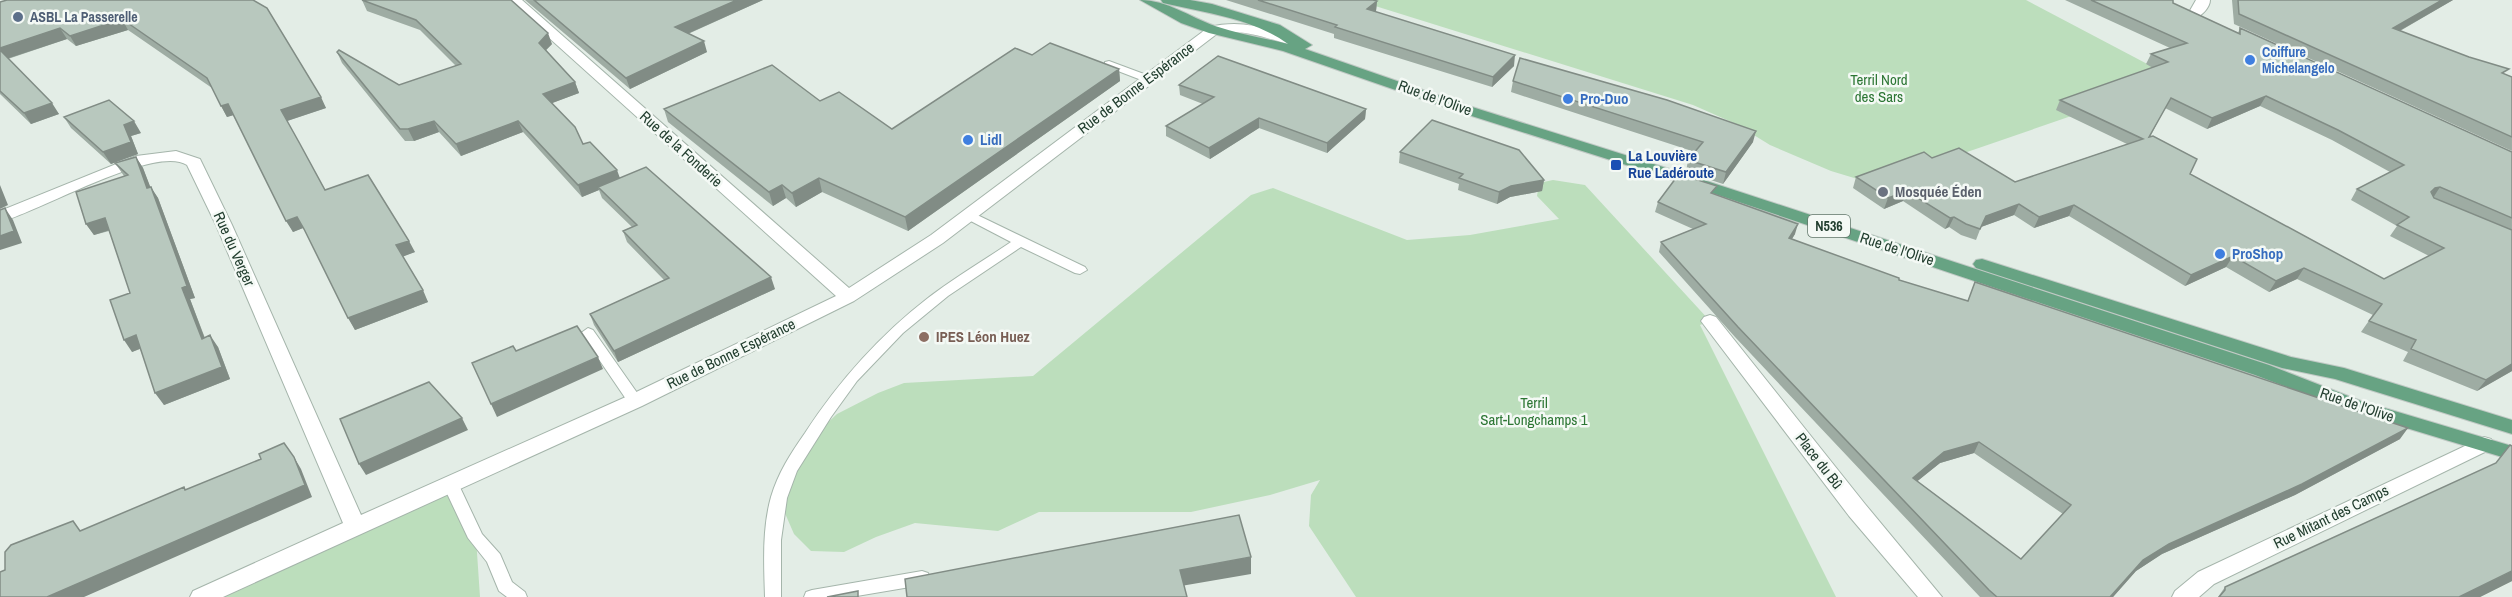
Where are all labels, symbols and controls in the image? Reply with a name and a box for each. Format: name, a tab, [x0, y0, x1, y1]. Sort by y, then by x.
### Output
place label: ASBL La Passerelle	[30, 8, 138, 26]
marker: ASBL La Passerelle	[11, 10, 25, 24]
street label: Rue de Bonne Espérance	[1073, 37, 1198, 138]
place label: Coiffure Michelangelo	[2262, 43, 2335, 77]
marker: Coiffure Michelangelo	[2243, 53, 2257, 67]
park label: Terril Nord des Sars	[1850, 69, 1908, 107]
street label: Rue de l'Olive	[1395, 75, 1475, 121]
place label: Pro-Duo	[1580, 88, 1629, 109]
marker: Pro-Duo	[1561, 92, 1575, 106]
street label: Rue de la Fonderie	[635, 106, 727, 192]
place label: Lidl	[980, 129, 1002, 150]
marker: Lidl	[961, 133, 975, 147]
place label: La Louvière Rue Ladéroute	[1628, 145, 1714, 183]
marker: La Louvière Rue Ladéroute	[1609, 158, 1623, 172]
place label: Mosquée Éden	[1895, 181, 1982, 202]
marker: Mosquée Éden	[1876, 185, 1890, 199]
street label: Rue du Verger	[209, 208, 260, 289]
road number: N536	[1808, 215, 1850, 237]
street label: Rue de l'Olive	[1857, 227, 1937, 270]
place label: ProShop	[2232, 243, 2283, 264]
marker: ProShop	[2213, 247, 2227, 261]
street label: Rue de Bonne Espérance	[663, 313, 799, 394]
place label: IPES Léon Huez	[936, 326, 1030, 347]
marker: IPES Léon Huez	[917, 330, 931, 344]
street label: Rue de l'Olive	[2317, 382, 2397, 427]
park label: Terril Sart-Longchamps 1	[1480, 392, 1588, 430]
street label: Place du Bû	[1791, 428, 1848, 493]
street label: Rue Mitant des Camps	[2270, 480, 2392, 554]

